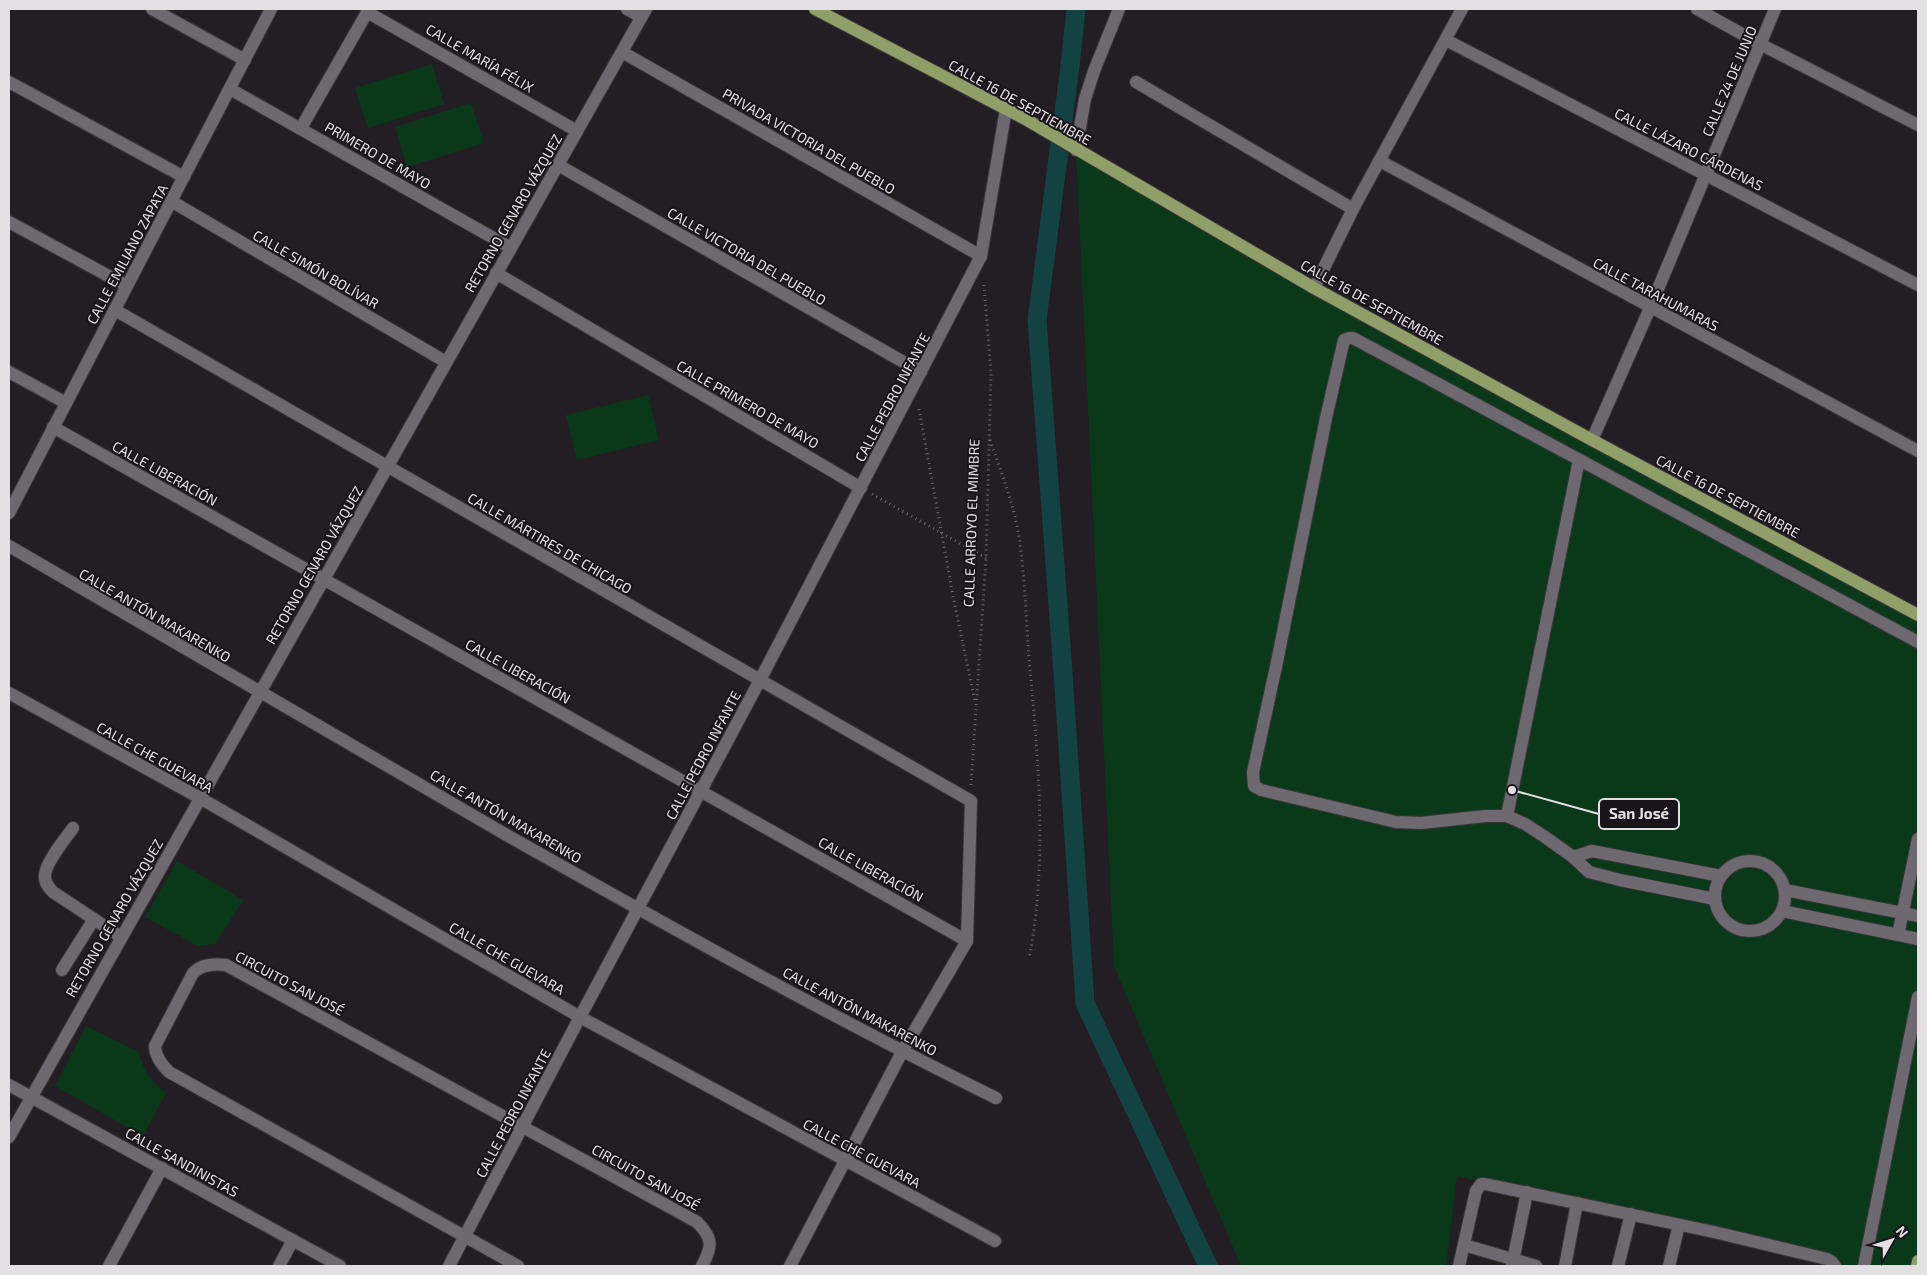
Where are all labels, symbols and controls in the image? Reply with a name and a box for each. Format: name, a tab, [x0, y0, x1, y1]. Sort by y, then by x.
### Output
street label: CALLE MARÍA FÉLIX	[423, 20, 537, 96]
street label: CALLE 24 DE JUNIO	[1698, 23, 1760, 139]
street label: CALLE 16 DE SEPTIEMBRE	[946, 56, 1094, 148]
street label: PRIVADA VICTORIA DEL PUEBLO	[720, 84, 898, 198]
street label: CALLE LÁZARO CÁRDENAS	[1612, 104, 1766, 194]
street label: PRIMERO DE MAYO	[322, 118, 434, 192]
street label: RETORNO GENARO VÁZQUEZ	[461, 131, 565, 295]
street label: CALLE EMILIANO ZAPATA	[83, 181, 171, 327]
street label: CALLE VICTORIA DEL PUEBLO	[665, 204, 829, 308]
street label: CALLE SIMÓN BOLÍVAR	[250, 226, 382, 312]
street label: CALLE TARAHUMARAS	[1590, 254, 1722, 334]
street label: CALLE 16 DE SEPTIEMBRE	[1298, 256, 1446, 348]
street label: CALLE PEDRO INFANTE	[851, 330, 933, 464]
street label: CALLE PRIMERO DE MAYO	[674, 356, 822, 452]
street label: CALLE LIBERACIÓN	[109, 437, 221, 509]
street label: CALLE ARROYO EL MIMBRE	[960, 438, 982, 607]
street label: CALLE 16 DE SEPTIEMBRE	[1653, 451, 1803, 541]
street label: RETORNO GENARO VÁZQUEZ	[262, 483, 366, 647]
street label: CALLE MÁRTIRES DE CHICAGO	[465, 489, 635, 597]
street label: CALLE ANTÓN MAKARENKO	[76, 565, 234, 665]
street label: CALLE LIBERACIÓN	[462, 635, 574, 707]
street label: CALLE PEDRO INFANTE	[662, 688, 744, 822]
street label: CALLE CHE GUEVARA	[94, 718, 216, 796]
street label: CALLE ANTÓN MAKARENKO	[427, 766, 585, 866]
callout: San José	[1599, 799, 1679, 829]
text: San José	[1609, 804, 1669, 822]
street label: CALLE LIBERACIÓN	[815, 833, 927, 905]
street label: RETORNO GENARO VÁZQUEZ	[62, 836, 166, 1000]
street label: CALLE CHE GUEVARA	[446, 918, 568, 998]
street label: CIRCUITO SAN JOSÉ	[233, 947, 347, 1019]
street label: CALLE ANTÓN MAKARENKO	[780, 963, 940, 1059]
street label: CALLE PEDRO INFANTE	[472, 1046, 554, 1180]
street label: CALLE CHE GUEVARA	[800, 1115, 924, 1191]
street label: CALLE SANDINISTAS	[122, 1124, 242, 1200]
street label: CIRCUITO SAN JOSÉ	[589, 1140, 703, 1214]
north arrow	[1867, 1215, 1917, 1265]
text: N	[1893, 1222, 1912, 1241]

